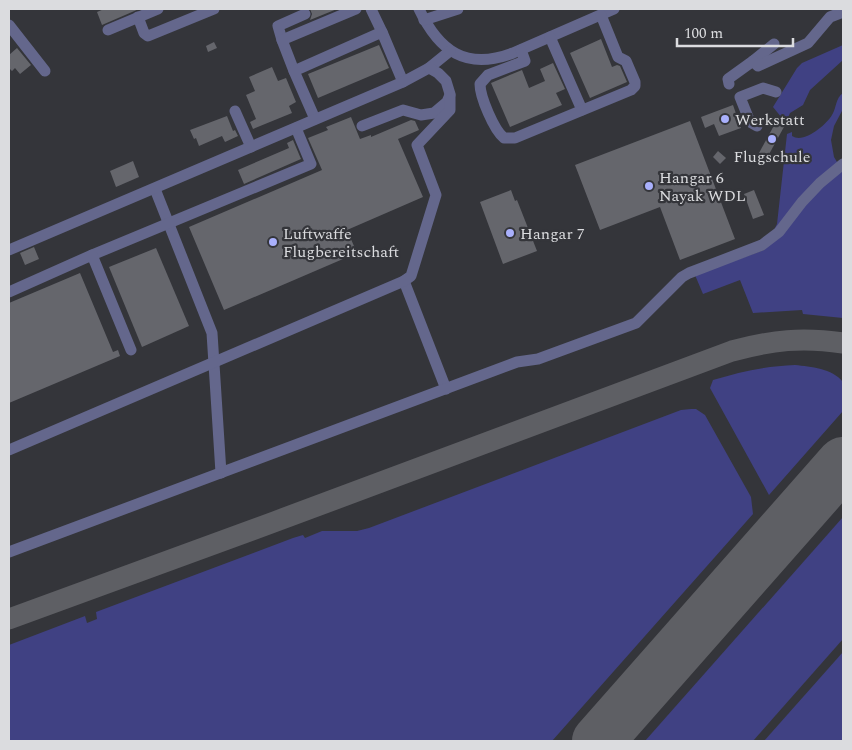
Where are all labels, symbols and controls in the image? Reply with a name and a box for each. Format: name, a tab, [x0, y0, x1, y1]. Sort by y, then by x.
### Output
scale bar	[677, 15, 793, 47]
text: 100 m	[684, 22, 723, 45]
place label: Werkstatt	[735, 108, 805, 132]
marker: Werkstatt	[719, 113, 731, 125]
marker: Flugschule	[766, 133, 778, 145]
place label: Flugschule	[733, 145, 811, 169]
place label: Hangar 6 Nayak WDL	[659, 166, 746, 208]
marker: Hangar 6 Nayak WDL	[643, 180, 655, 192]
place label: Luftwaffe Flugbereitschaft	[283, 222, 399, 264]
place label: Hangar 7	[520, 222, 585, 246]
marker: Hangar 7	[504, 227, 516, 239]
marker: Luftwaffe Flugbereitschaft	[267, 236, 279, 248]

